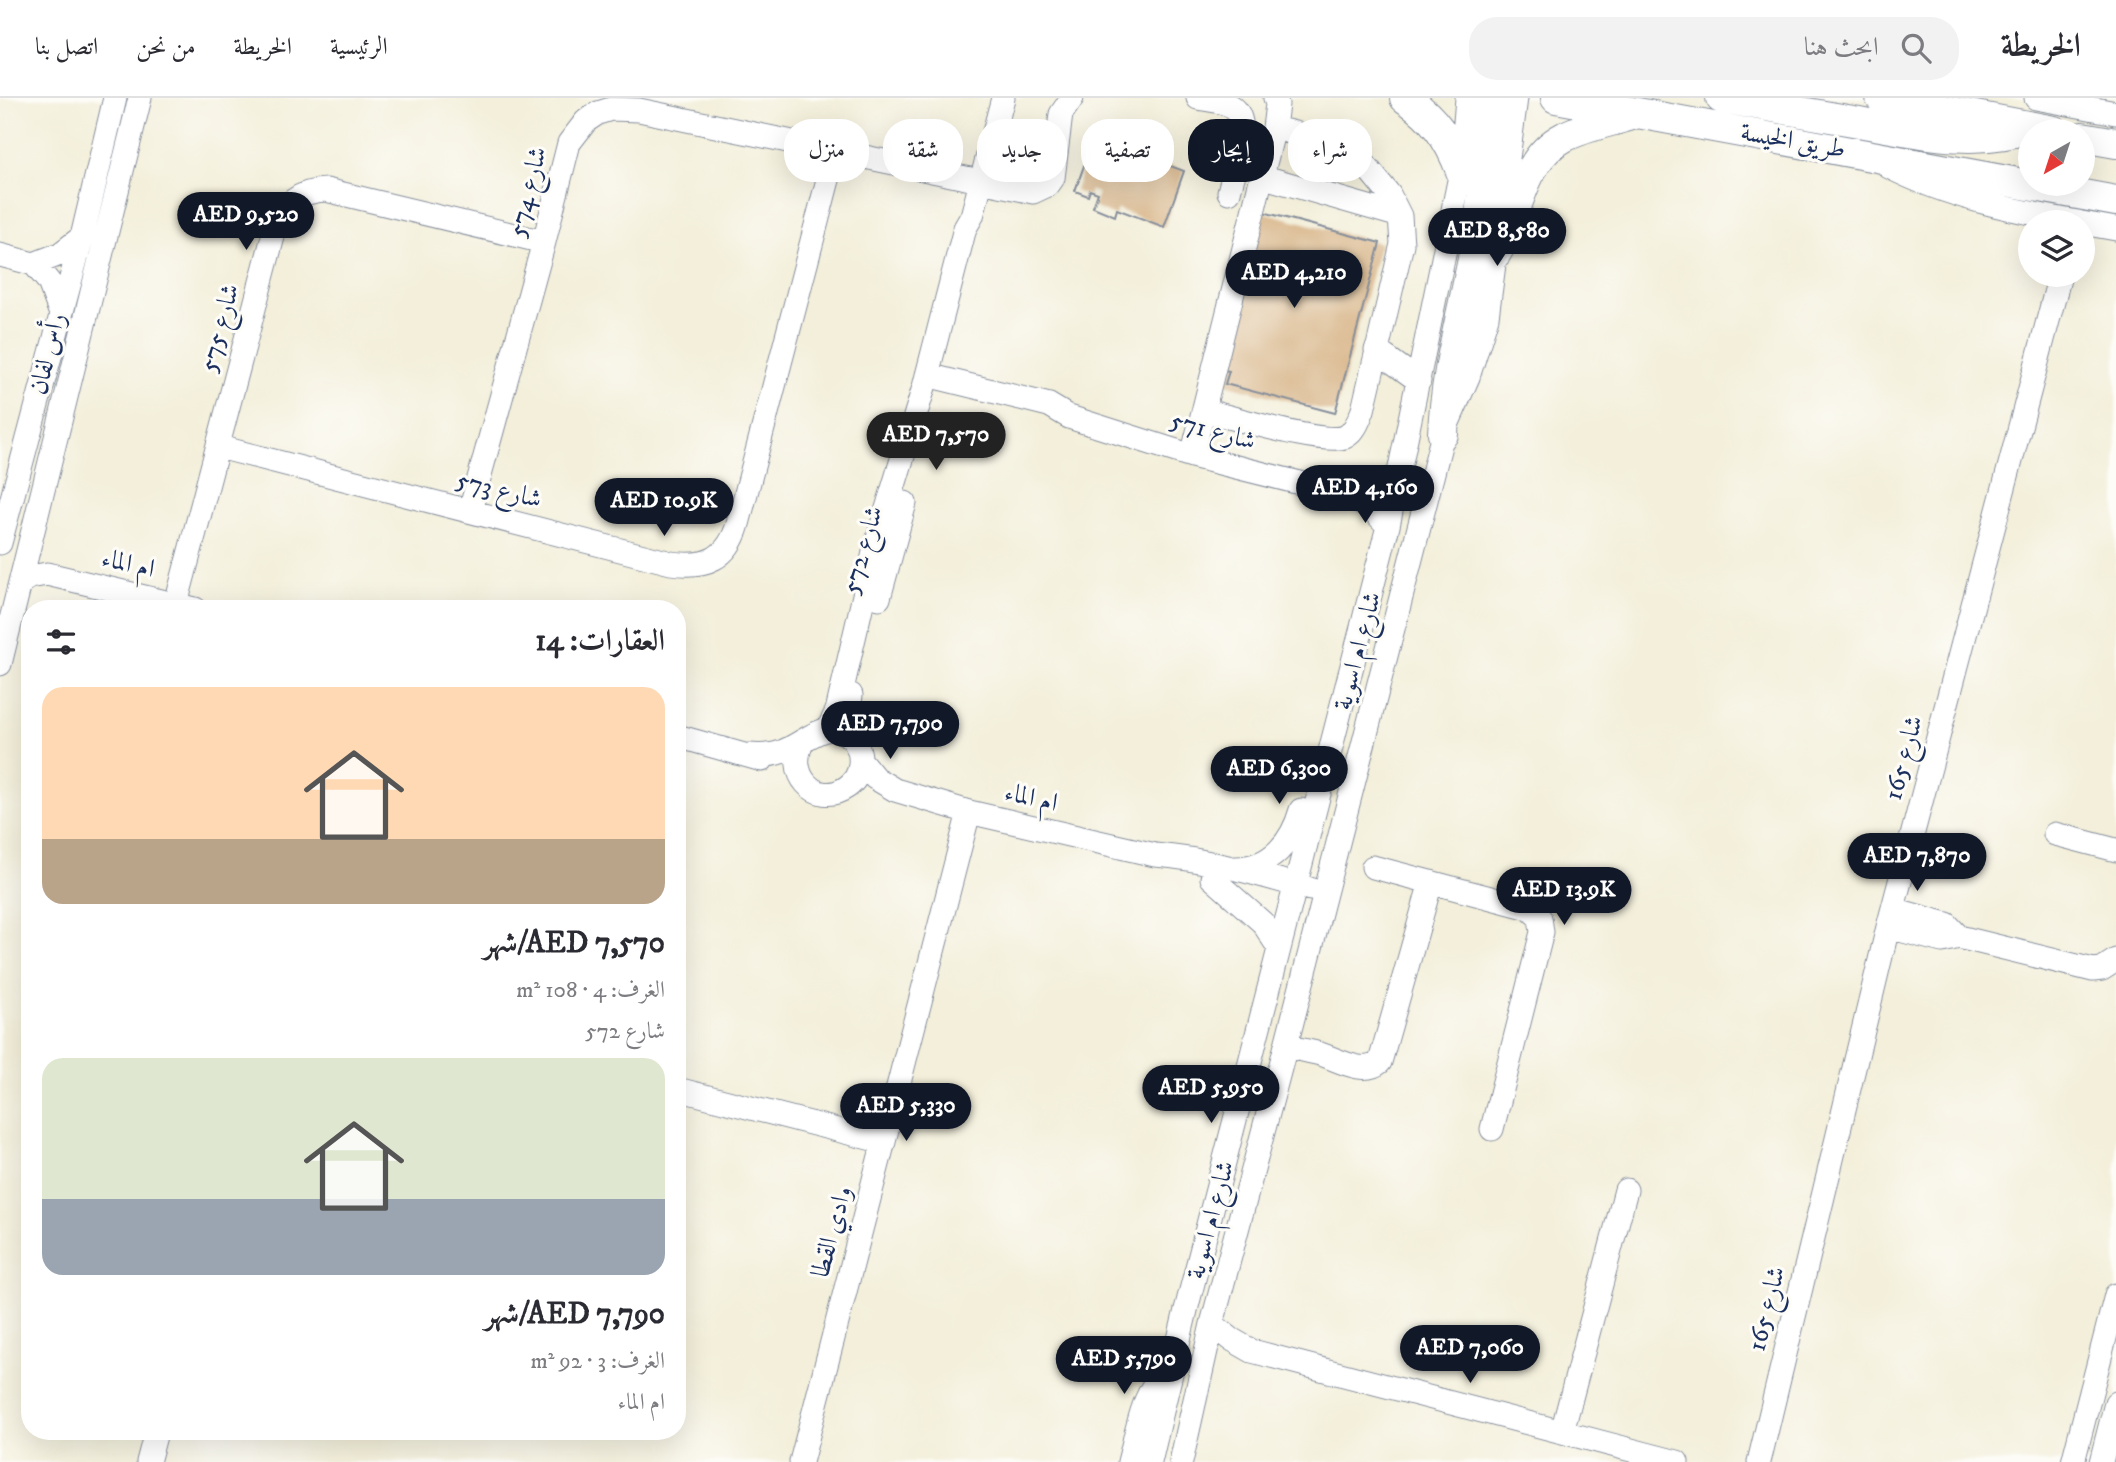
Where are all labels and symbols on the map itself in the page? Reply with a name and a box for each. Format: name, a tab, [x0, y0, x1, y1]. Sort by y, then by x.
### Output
street label: طريق الخيسة	[1738, 116, 1848, 166]
north arrow	[2018, 119, 2095, 196]
street label: شارع 574	[501, 143, 559, 242]
pin: AED 9,520	[166, 192, 326, 252]
pin: AED 8,580	[1417, 208, 1577, 268]
pin: AED 4,210	[1214, 250, 1374, 310]
street label: شارع 575	[192, 280, 251, 377]
street label: رأس لفان	[20, 309, 74, 398]
street label: شارع 571	[1166, 404, 1259, 462]
pin: AED 7,570	[856, 412, 1016, 472]
street label: شارع 573	[452, 463, 545, 520]
pin: AED 4,160	[1285, 466, 1445, 525]
pin: AED 10.9K	[584, 478, 744, 538]
street label: شارع 572	[835, 502, 895, 599]
street label: ام الماء	[97, 542, 158, 591]
street label: شارع ام اسوية	[1326, 588, 1394, 715]
pin: AED 7,790	[810, 702, 970, 761]
street label: شارع 165	[1877, 712, 1935, 805]
pin: AED 6,300	[1199, 746, 1359, 806]
street label: ام الماء	[1000, 776, 1061, 825]
pin: AED 7,870	[1837, 834, 1997, 893]
pin: AED 13.9K	[1484, 868, 1644, 927]
pin: AED 5,950	[1131, 1066, 1291, 1125]
pin: AED 5,330	[826, 1084, 986, 1143]
street label: شارع ام اسوية	[1179, 1157, 1247, 1284]
street label: وادي القطا	[804, 1183, 863, 1282]
street label: شارع 165	[1741, 1263, 1797, 1356]
pin: AED 7,060	[1390, 1326, 1550, 1385]
pin: AED 5,790	[1044, 1336, 1204, 1396]

